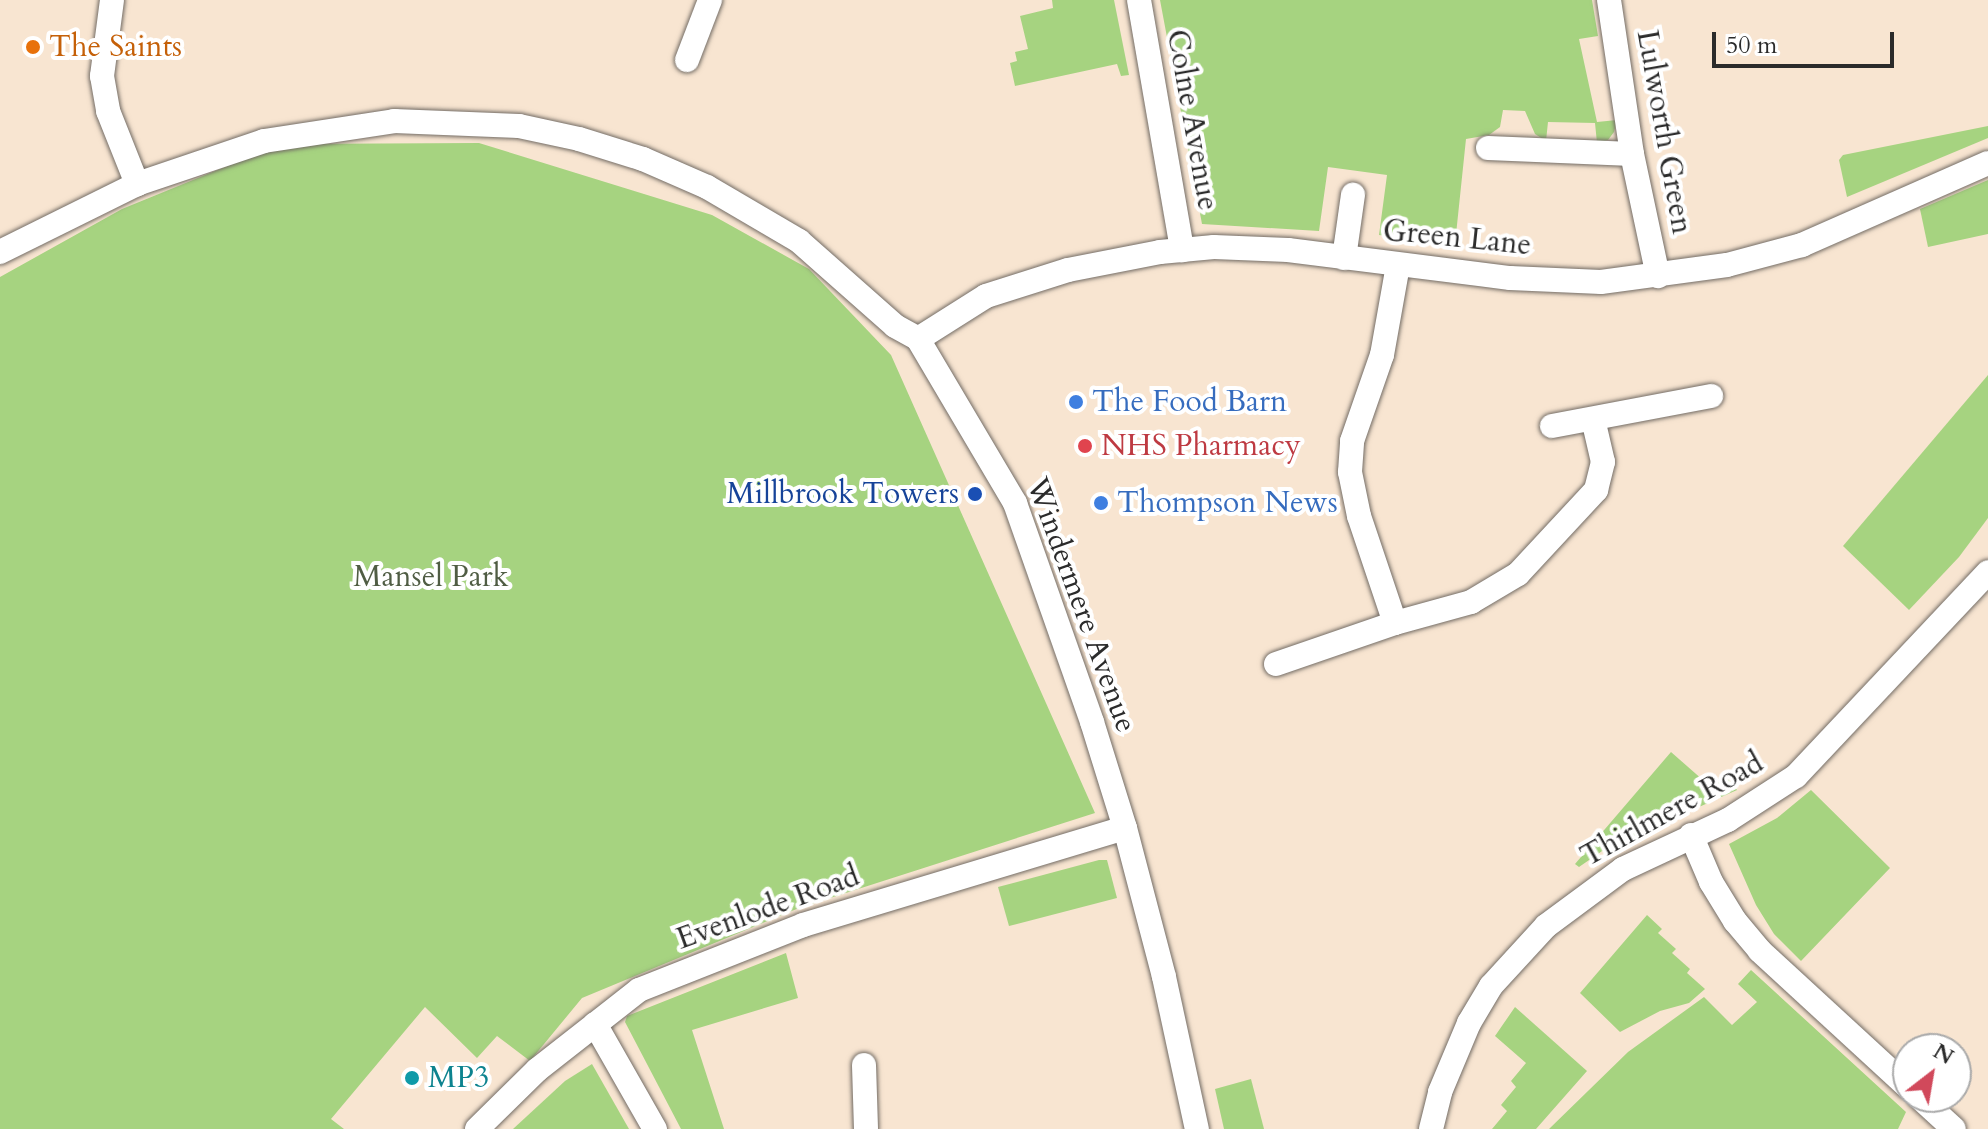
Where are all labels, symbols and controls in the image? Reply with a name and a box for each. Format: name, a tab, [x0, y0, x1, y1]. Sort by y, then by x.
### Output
scale bar	[1716, 16, 1898, 66]
street label: Colne Avenue	[1158, 27, 1226, 213]
street label: Lulworth Green	[1628, 27, 1700, 237]
place label: The Saints	[49, 29, 182, 65]
text: 50 m	[1726, 29, 1777, 62]
marker: The Saints	[24, 38, 42, 56]
street label: Green Lane	[1381, 212, 1533, 264]
place label: The Food Barn	[1092, 384, 1287, 420]
marker: The Food Barn	[1067, 393, 1085, 411]
place label: NHS Pharmacy	[1101, 428, 1301, 464]
marker: NHS Pharmacy	[1076, 437, 1094, 455]
street label: Windermere Avenue	[1018, 473, 1144, 737]
place label: Millbrook Towers	[727, 476, 959, 512]
marker: Millbrook Towers	[966, 485, 984, 503]
place label: Thompson News	[1117, 485, 1338, 521]
marker: Thompson News	[1092, 494, 1110, 512]
park label: Mansel Park	[353, 559, 509, 595]
street label: Thirlmere Road	[1574, 745, 1770, 875]
street label: Evenlode Road	[672, 858, 864, 958]
north arrow	[1892, 1033, 1972, 1113]
text: N	[1927, 1036, 1959, 1072]
place label: MP3	[428, 1060, 489, 1096]
marker: MP3	[403, 1069, 421, 1087]

